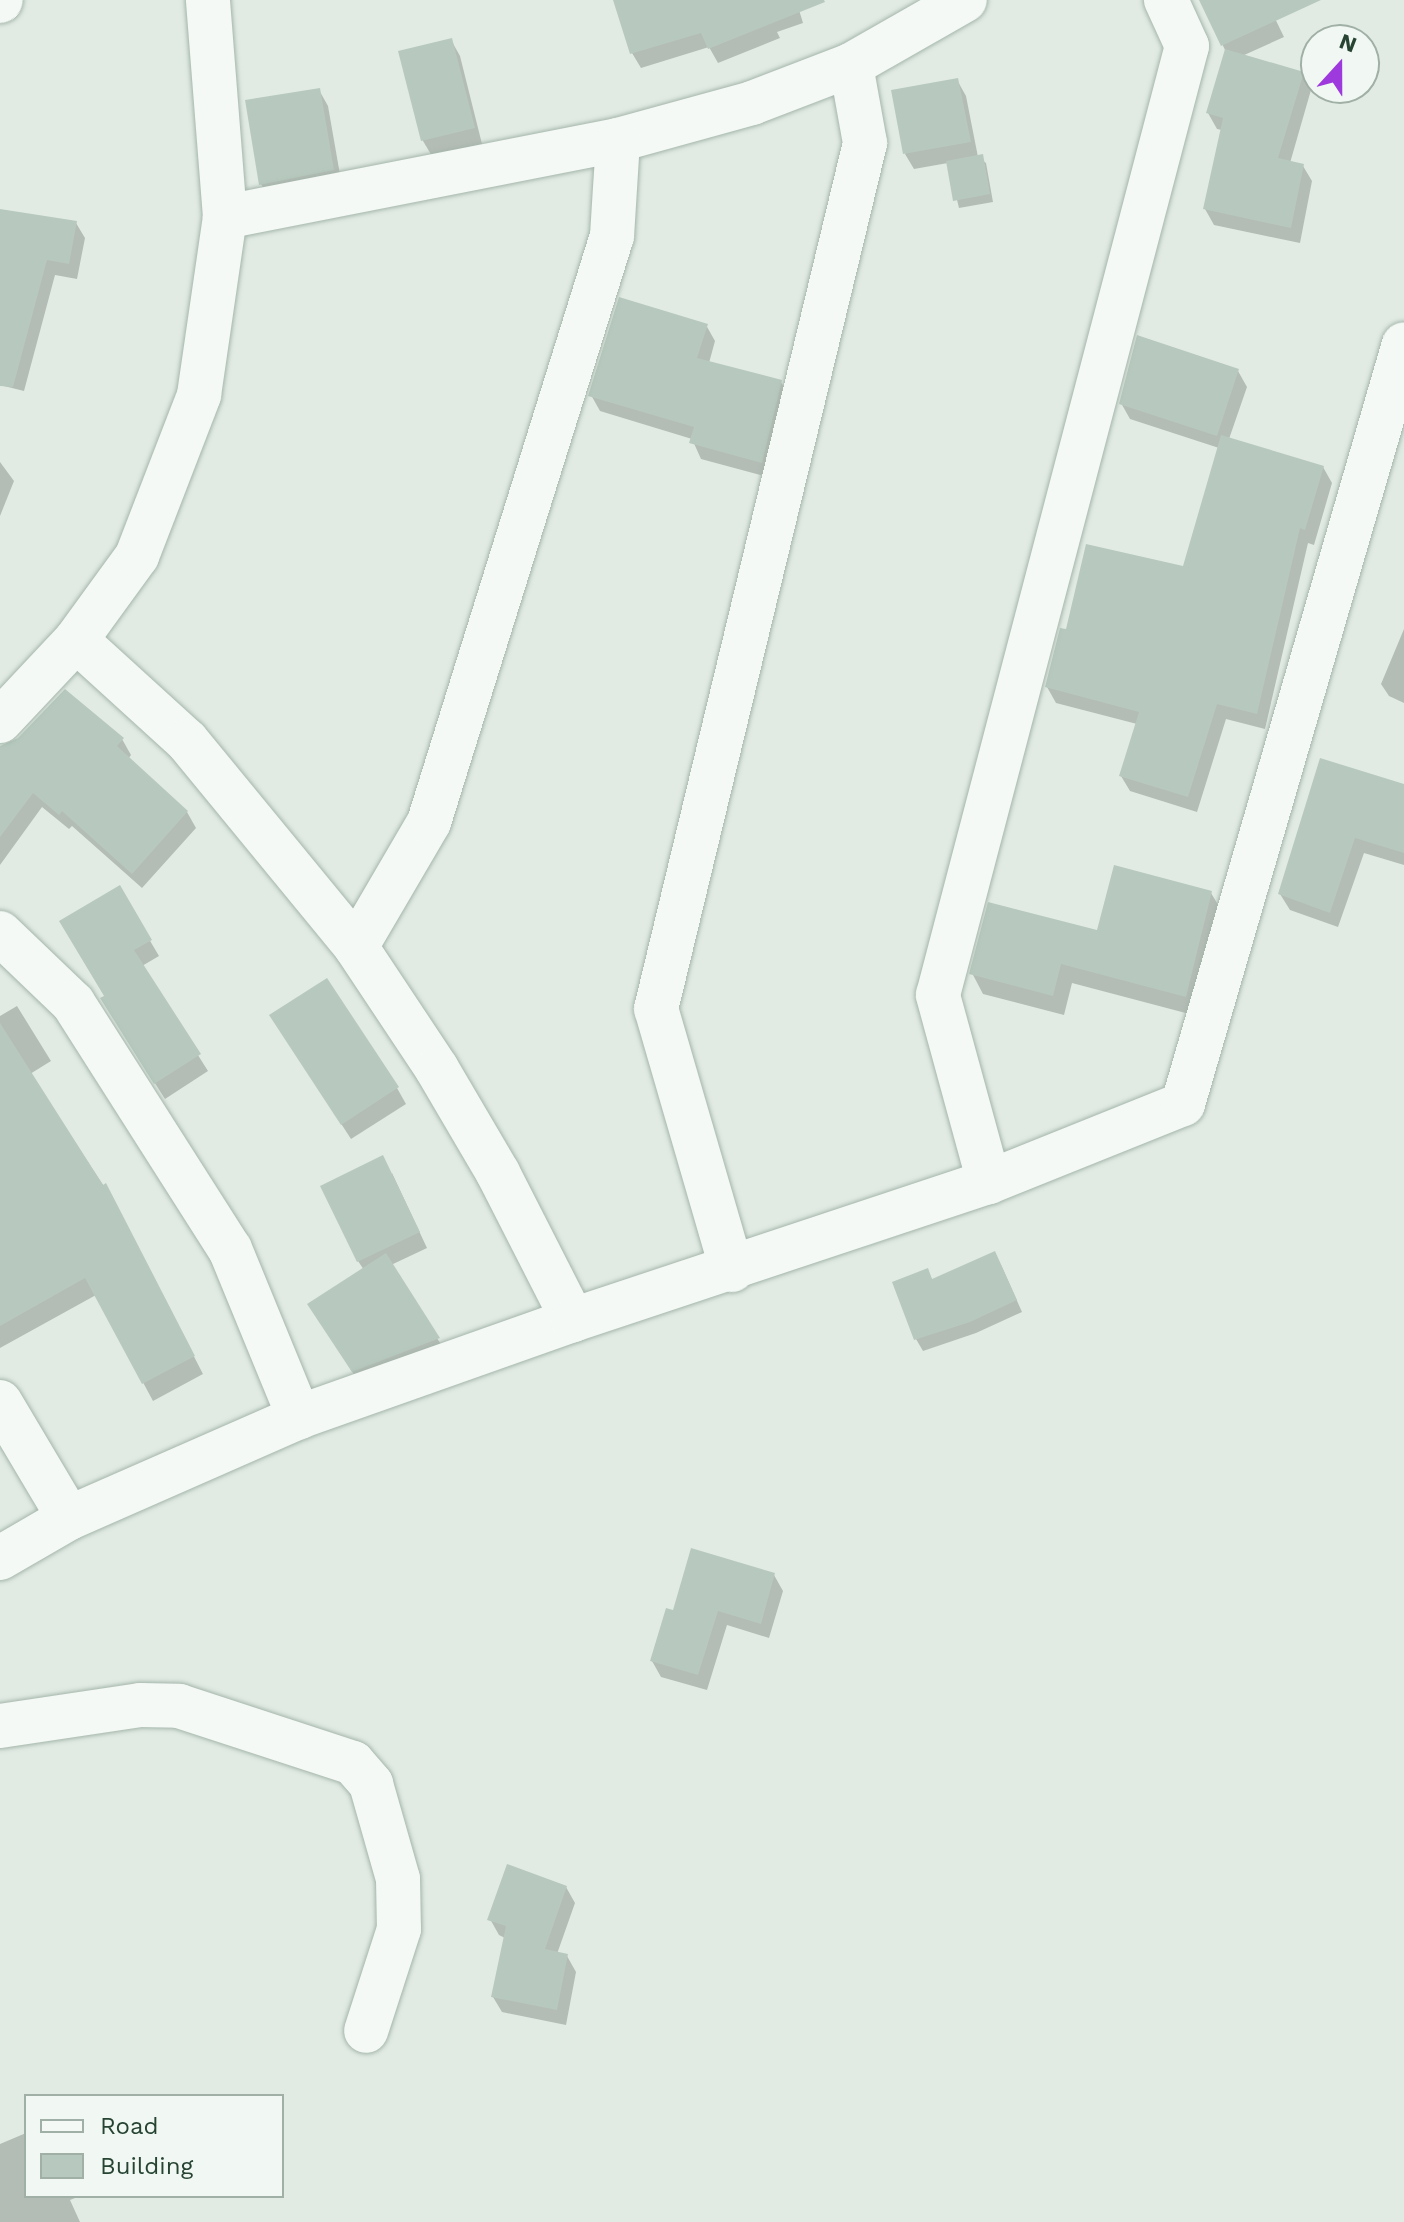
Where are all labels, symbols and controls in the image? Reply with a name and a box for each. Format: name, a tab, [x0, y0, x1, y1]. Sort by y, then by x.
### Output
north arrow	[1300, 24, 1380, 104]
text: N	[1336, 28, 1360, 58]
legend	[24, 2094, 284, 2198]
text: Road	[100, 2112, 159, 2140]
text: Building	[100, 2152, 193, 2180]

